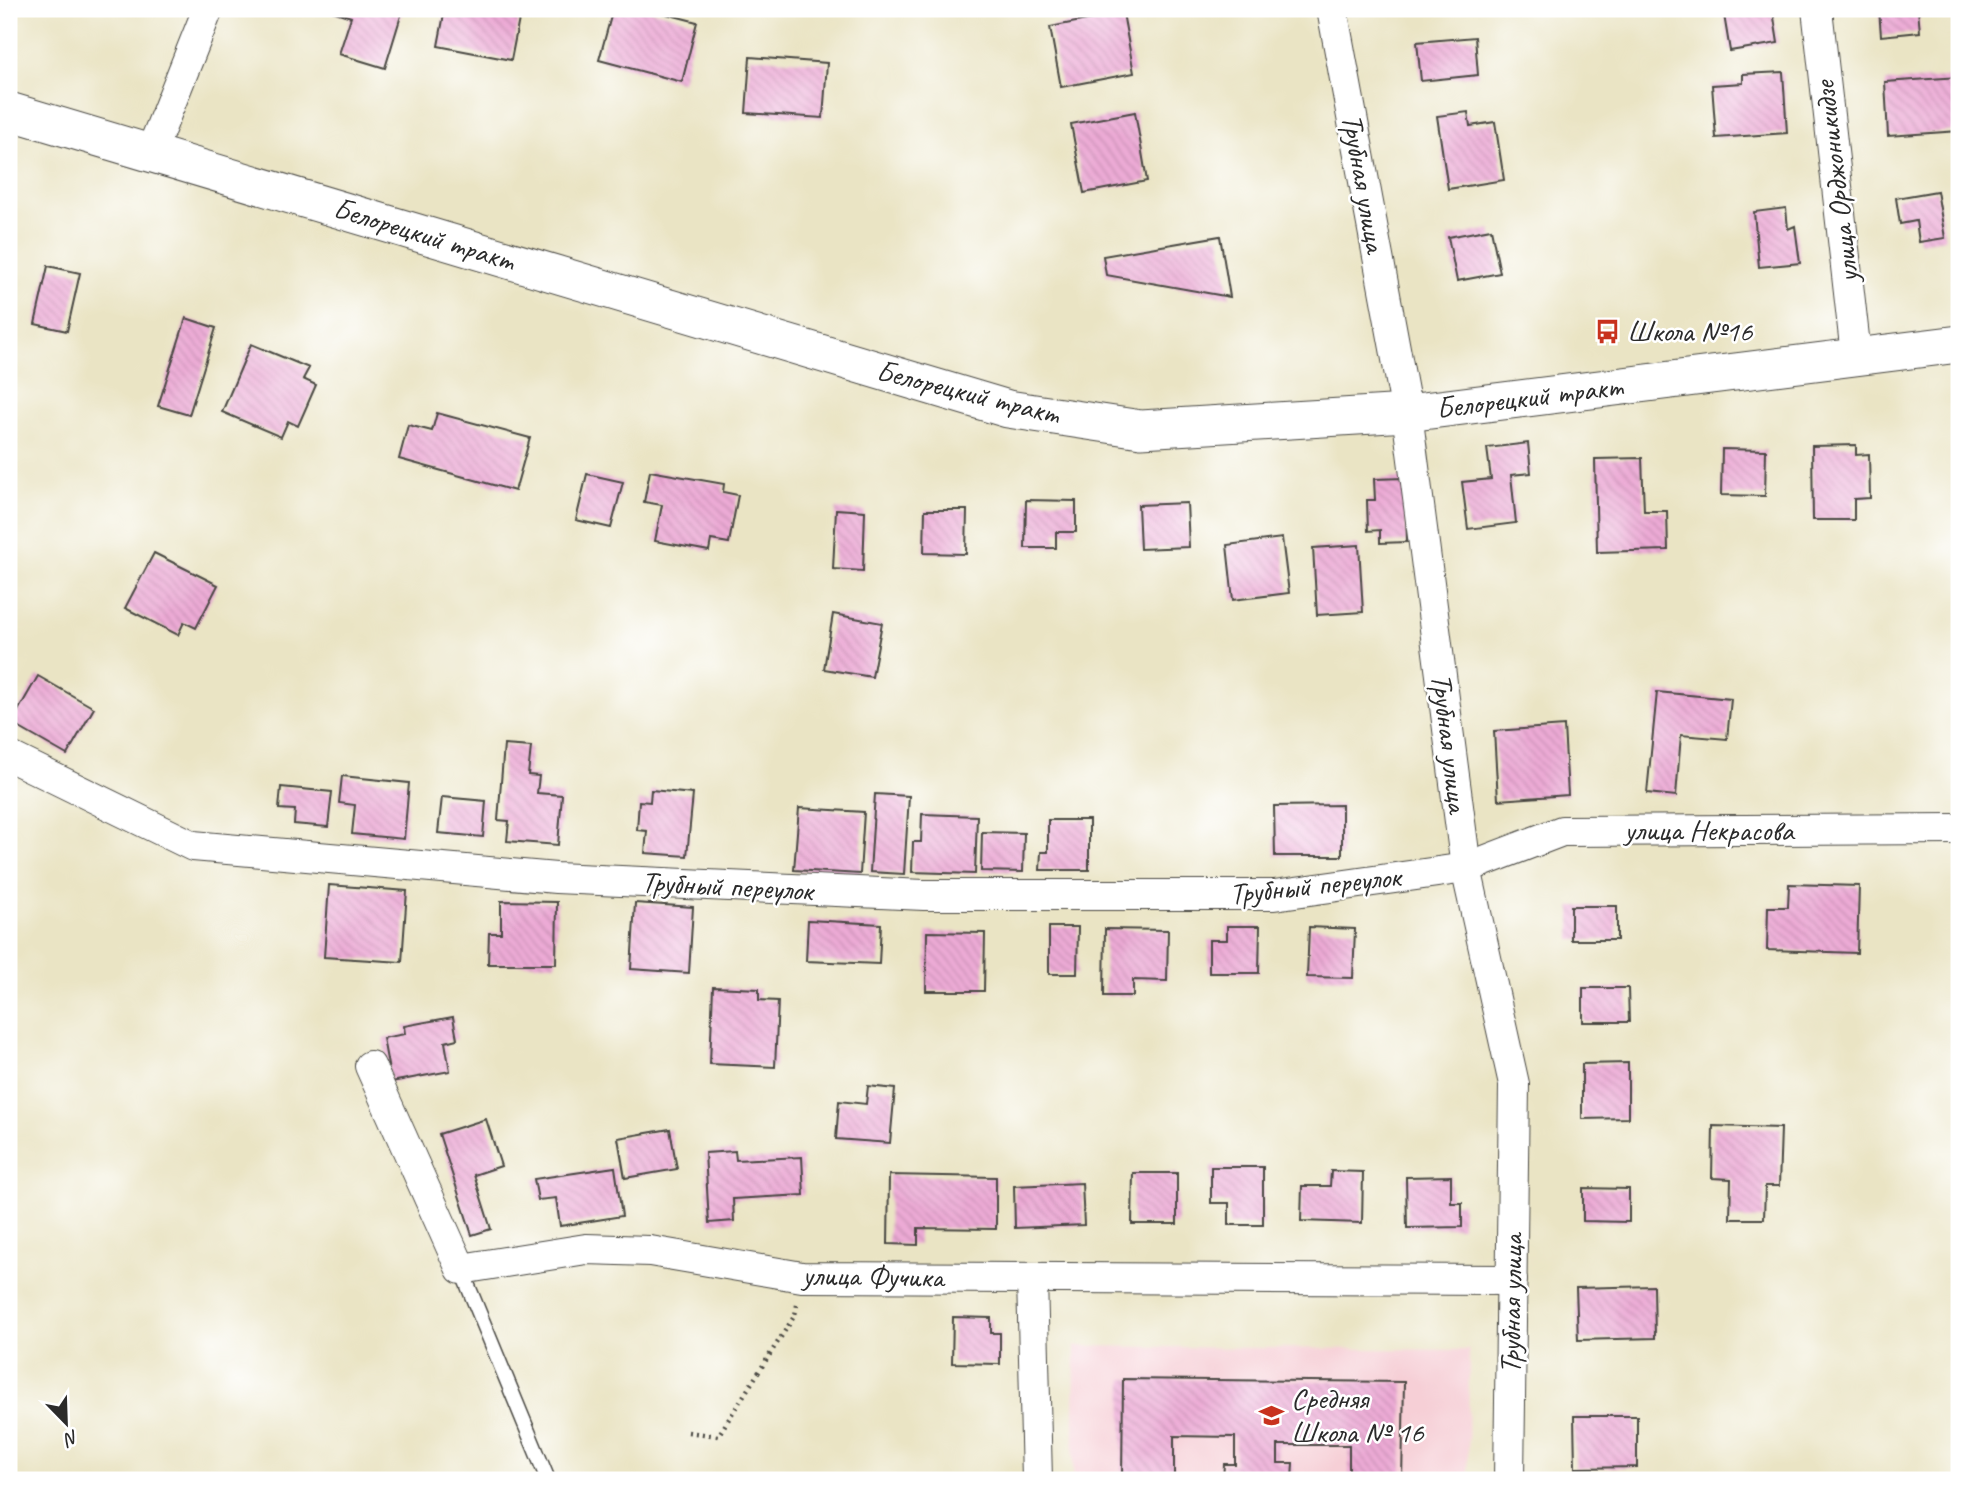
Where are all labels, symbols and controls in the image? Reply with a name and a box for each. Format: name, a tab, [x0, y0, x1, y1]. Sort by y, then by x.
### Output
street label: улица Орджоникидзе	[1805, 77, 1867, 287]
street label: Трубная улица	[1333, 111, 1395, 258]
street label: Белорецкий тракт	[329, 189, 521, 280]
place label: Школа №16	[1627, 312, 1754, 350]
bus stop icon: Школа №16	[1593, 317, 1621, 345]
street label: Белорецкий тракт	[873, 351, 1066, 434]
street label: Белорецкий тракт	[1434, 366, 1627, 427]
street label: Трубная улица	[1423, 671, 1478, 817]
street label: улица Некрасова	[1622, 811, 1796, 849]
street label: Трубный переулок	[1228, 857, 1405, 913]
street label: Трубный переулок	[640, 863, 816, 910]
street label: Трубная улица	[1491, 1231, 1531, 1374]
street label: улица Фучика	[800, 1256, 947, 1296]
place label: Средняя Школа № 16	[1291, 1379, 1425, 1451]
north arrow	[32, 1388, 102, 1458]
school or university icon: Средняя Школа № 16	[1257, 1401, 1285, 1429]
text: N	[59, 1424, 82, 1452]

